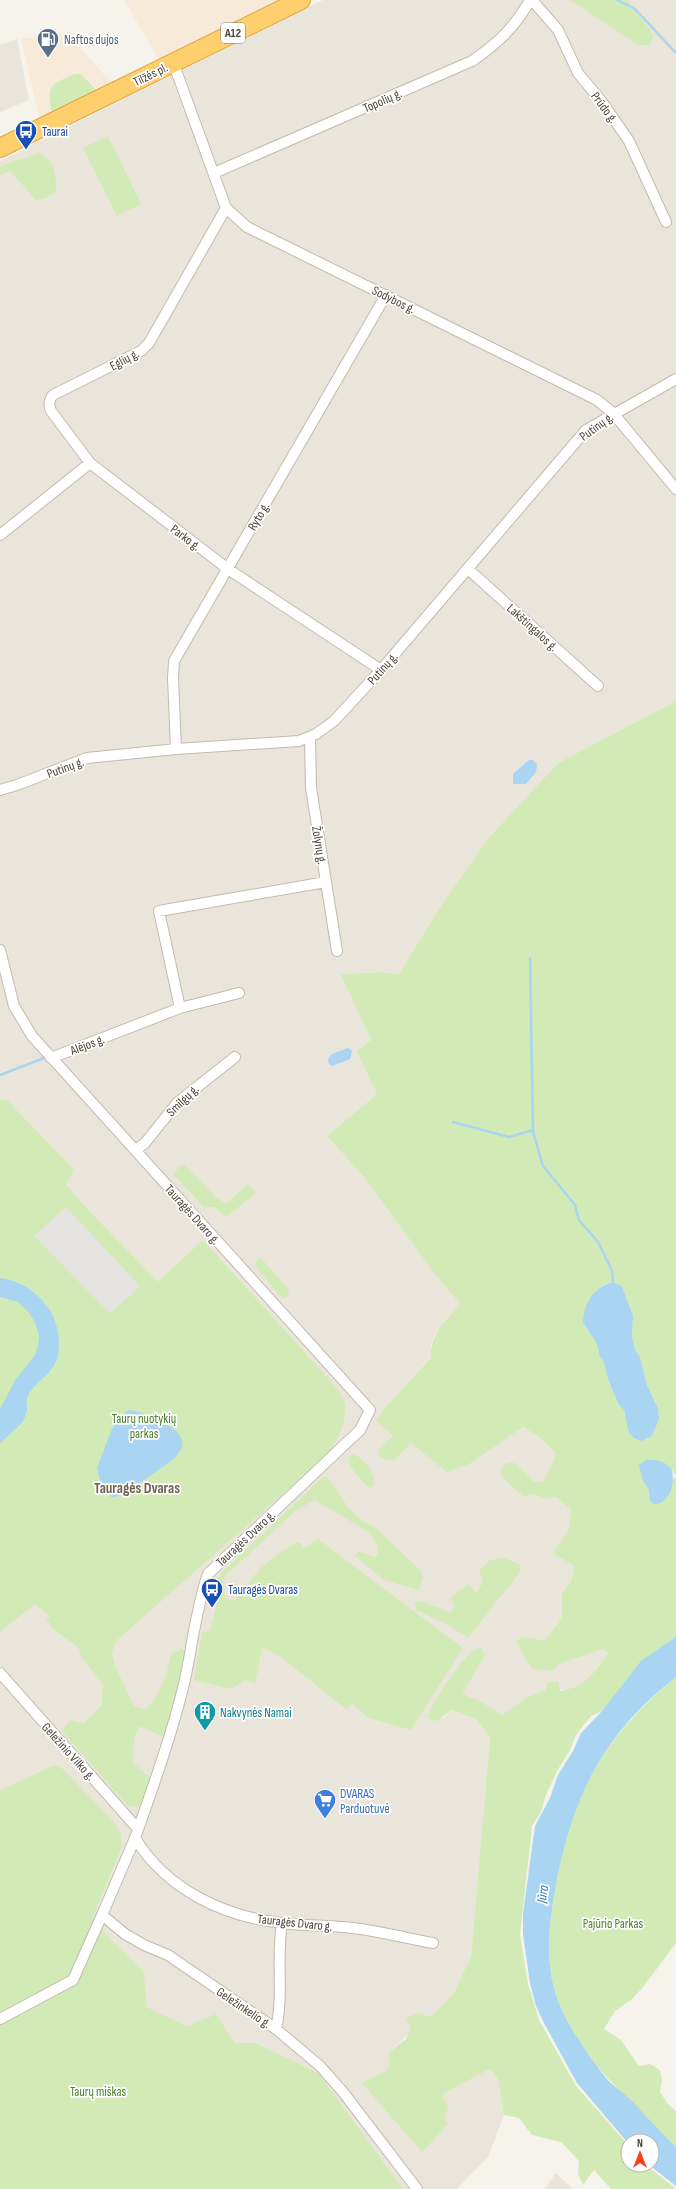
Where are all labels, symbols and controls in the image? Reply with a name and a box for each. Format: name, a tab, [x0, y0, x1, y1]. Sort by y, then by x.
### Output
road number: A12	[221, 23, 245, 43]
fuel station icon: Naftos dujos	[35, 26, 61, 59]
place label: Naftos dujos	[64, 32, 119, 48]
street label: Tilžės pl.	[130, 60, 170, 90]
street label: Topolių g.	[360, 85, 404, 117]
street label: Prūdo g.	[587, 89, 621, 126]
bus stop icon: Taurai	[13, 118, 39, 151]
place label: Taurai	[42, 124, 68, 140]
street label: Sodybos g.	[369, 283, 418, 317]
street label: Eglių g.	[107, 346, 142, 374]
street label: Putinų g.	[577, 409, 617, 444]
street label: Ryto g.	[244, 500, 273, 533]
street label: Parko g.	[167, 521, 204, 554]
street label: Lakštingalos g.	[503, 601, 561, 655]
street label: Putinų g.	[364, 649, 401, 688]
street label: Putinų g.	[45, 754, 86, 782]
street label: Žolynų g.	[308, 825, 330, 865]
street label: Alėjos g.	[67, 1031, 107, 1059]
street label: Smilgų g.	[163, 1081, 202, 1120]
street label: Tauragės Dvaro g.	[161, 1181, 223, 1248]
park label: Taurų nuotykių parkas	[112, 1411, 176, 1442]
district label: Tauragės Dvaras	[94, 1479, 180, 1498]
street label: Tauragės Dvaro g.	[213, 1507, 279, 1570]
bus stop icon: Tauragės Dvaras	[199, 1576, 225, 1609]
place label: Tauragės Dvaras	[228, 1582, 298, 1598]
building icon: Nakvynės Namai	[192, 1699, 218, 1732]
place label: Nakvynės Namai	[220, 1705, 292, 1721]
street label: Geležinio Vilko g.	[38, 1719, 98, 1784]
place label: DVARAS Parduotuvė	[340, 1786, 390, 1817]
supermarket icon: DVARAS Parduotuvė	[312, 1787, 338, 1820]
water label: Jūra	[533, 1884, 552, 1905]
street label: Tauragės Dvaro g.	[257, 1911, 333, 1935]
park label: Pajūrio Parkas	[583, 1916, 644, 1932]
street label: Geležinkelio g.	[213, 1984, 274, 2032]
park label: Taurų miškas	[70, 2084, 126, 2100]
north arrow	[620, 2133, 660, 2173]
text: N	[637, 2137, 643, 2150]

